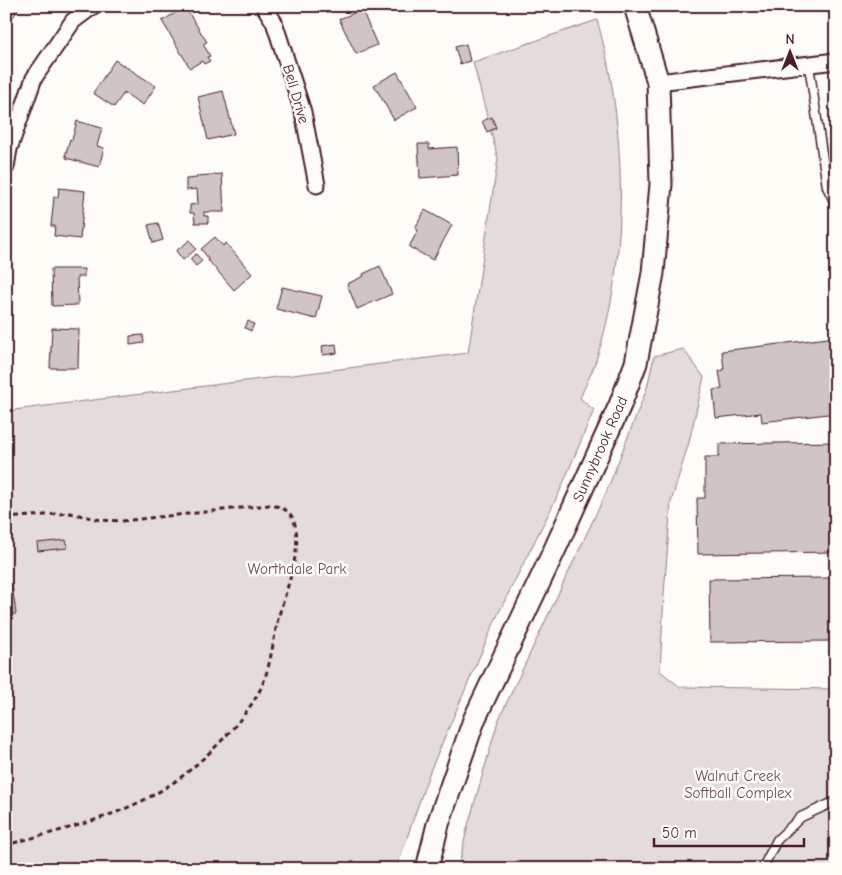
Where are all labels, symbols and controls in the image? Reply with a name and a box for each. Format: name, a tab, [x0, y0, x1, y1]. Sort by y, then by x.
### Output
north arrow	[764, 28, 814, 78]
text: N	[785, 31, 795, 48]
street label: Bell Drive	[279, 62, 313, 126]
street label: Sunnybrook Road	[569, 393, 631, 505]
park label: Worthdale Park	[248, 560, 347, 578]
park label: Walnut Creek Softball Complex	[684, 767, 793, 802]
scale bar	[654, 815, 804, 847]
text: 50 m	[662, 824, 697, 842]

